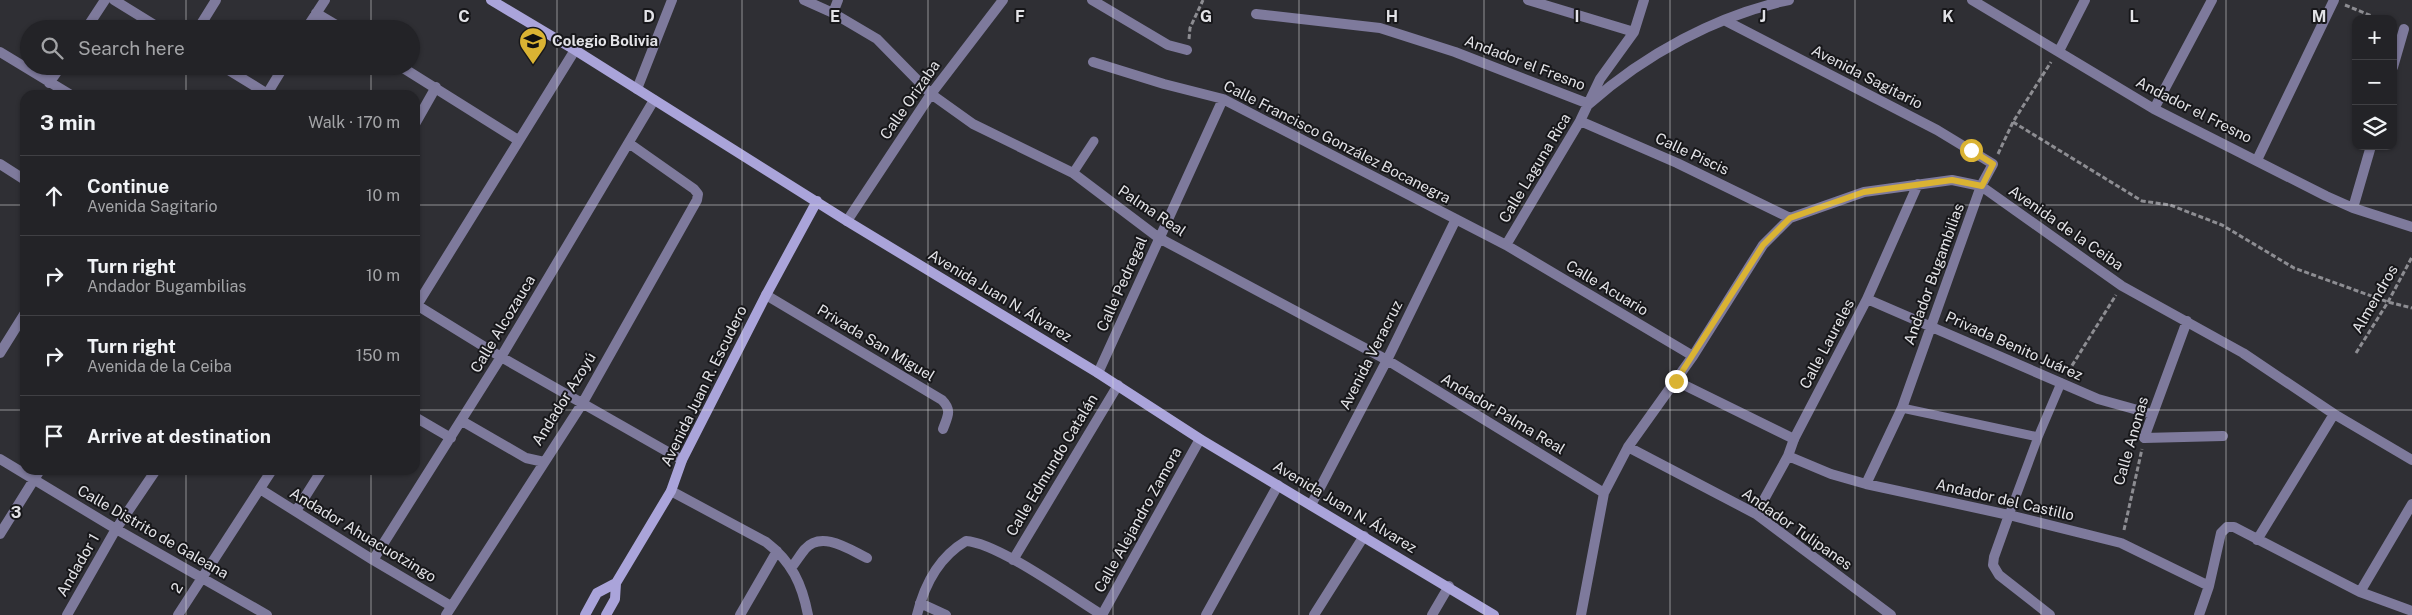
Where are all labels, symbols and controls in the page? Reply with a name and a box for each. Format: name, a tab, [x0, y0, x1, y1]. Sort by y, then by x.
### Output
text: C	[458, 7, 470, 26]
text: D	[643, 7, 655, 26]
text: E	[830, 7, 840, 26]
text: F	[1015, 7, 1025, 26]
text: G	[1200, 7, 1212, 26]
text: H	[1386, 7, 1398, 26]
text: I	[1575, 7, 1579, 26]
text: J	[1760, 7, 1766, 26]
text: K	[1942, 7, 1954, 26]
text: L	[2129, 7, 2139, 26]
text: M	[2312, 7, 2326, 26]
map controls	[2352, 15, 2397, 150]
button: +	[2352, 15, 2397, 60]
search box	[20, 20, 420, 75]
school or university icon: Colegio Bolivia	[518, 26, 548, 65]
place label: Colegio Bolivia	[552, 32, 658, 49]
street label: Andador el Fresno	[1462, 32, 1588, 93]
icon: search	[38, 34, 66, 62]
text: Search here	[78, 37, 185, 59]
street label: Avenida Sagitario	[1809, 41, 1926, 112]
street label: Calle Orizaba	[876, 57, 943, 142]
button: −	[2352, 60, 2397, 105]
street label: Andador el Fresno	[2133, 73, 2255, 146]
street label: Calle Francisco González Bocanegra	[1221, 77, 1453, 206]
button: layers	[2352, 105, 2397, 150]
text: 3 min	[40, 110, 96, 135]
street label: Calle Laguna Rica	[1495, 110, 1574, 225]
text: Walk · 170 m	[308, 113, 400, 132]
street label: Calle Piscis	[1653, 129, 1732, 178]
route start	[1960, 139, 1983, 162]
text: Continue	[87, 175, 169, 197]
icon: ahead	[40, 182, 68, 210]
street label: Palma Real	[1115, 182, 1189, 239]
street label: Avenida de la Ceiba	[2006, 182, 2127, 274]
text: 10 m	[366, 186, 400, 205]
text: Avenida Sagitario	[87, 197, 218, 216]
street label: Andador Bugambilias	[1900, 201, 1967, 347]
street label: Calle Pedregal	[1093, 234, 1150, 334]
street label: Avenida Juan N. Álvarez	[926, 246, 1075, 345]
text: Turn right	[87, 255, 176, 277]
street label: Calle Acuario	[1563, 256, 1651, 319]
icon: right	[40, 262, 68, 290]
street label: Almendros	[2348, 262, 2401, 336]
text: 10 m	[366, 266, 400, 285]
street label: Calle Alcozauca	[467, 272, 538, 376]
text: Andador Bugambilias	[87, 277, 246, 296]
street label: Calle Laureles	[1796, 296, 1857, 391]
street label: Avenida Veracruz	[1336, 297, 1405, 412]
street label: Privada San Miguel	[814, 301, 938, 384]
street label: Avenida Juan R. Escudero	[657, 303, 750, 469]
street label: Privada Benito Juárez	[1943, 308, 2085, 383]
text: Turn right	[87, 335, 176, 357]
icon: right	[40, 342, 68, 370]
text: 150 m	[356, 346, 400, 365]
street label: Andador Azoyú	[528, 349, 599, 448]
text: Avenida de la Ceiba	[87, 357, 232, 376]
street label: Andador Palma Real	[1438, 370, 1568, 457]
route end	[1665, 370, 1688, 393]
street label: Calle Edmundo Catalán	[1002, 391, 1101, 539]
street label: Calle Anonas	[2110, 395, 2151, 487]
icon: arrive	[40, 422, 68, 450]
text: Arrive at destination	[87, 425, 271, 447]
street label: Calle Alejandro Zamora	[1091, 444, 1185, 595]
street label: Avenida Juan N. Álvarez	[1271, 457, 1420, 556]
street label: Andador del Castillo	[1934, 475, 2076, 524]
street label: Calle Distrito de Galeana	[75, 481, 232, 582]
street label: Andador Ahuacuotzingo	[287, 484, 440, 585]
street label: Andador Tulipanes	[1739, 484, 1856, 573]
text: 3	[11, 503, 21, 522]
street label: Andador 1	[53, 530, 102, 599]
street label: 2	[167, 579, 186, 596]

